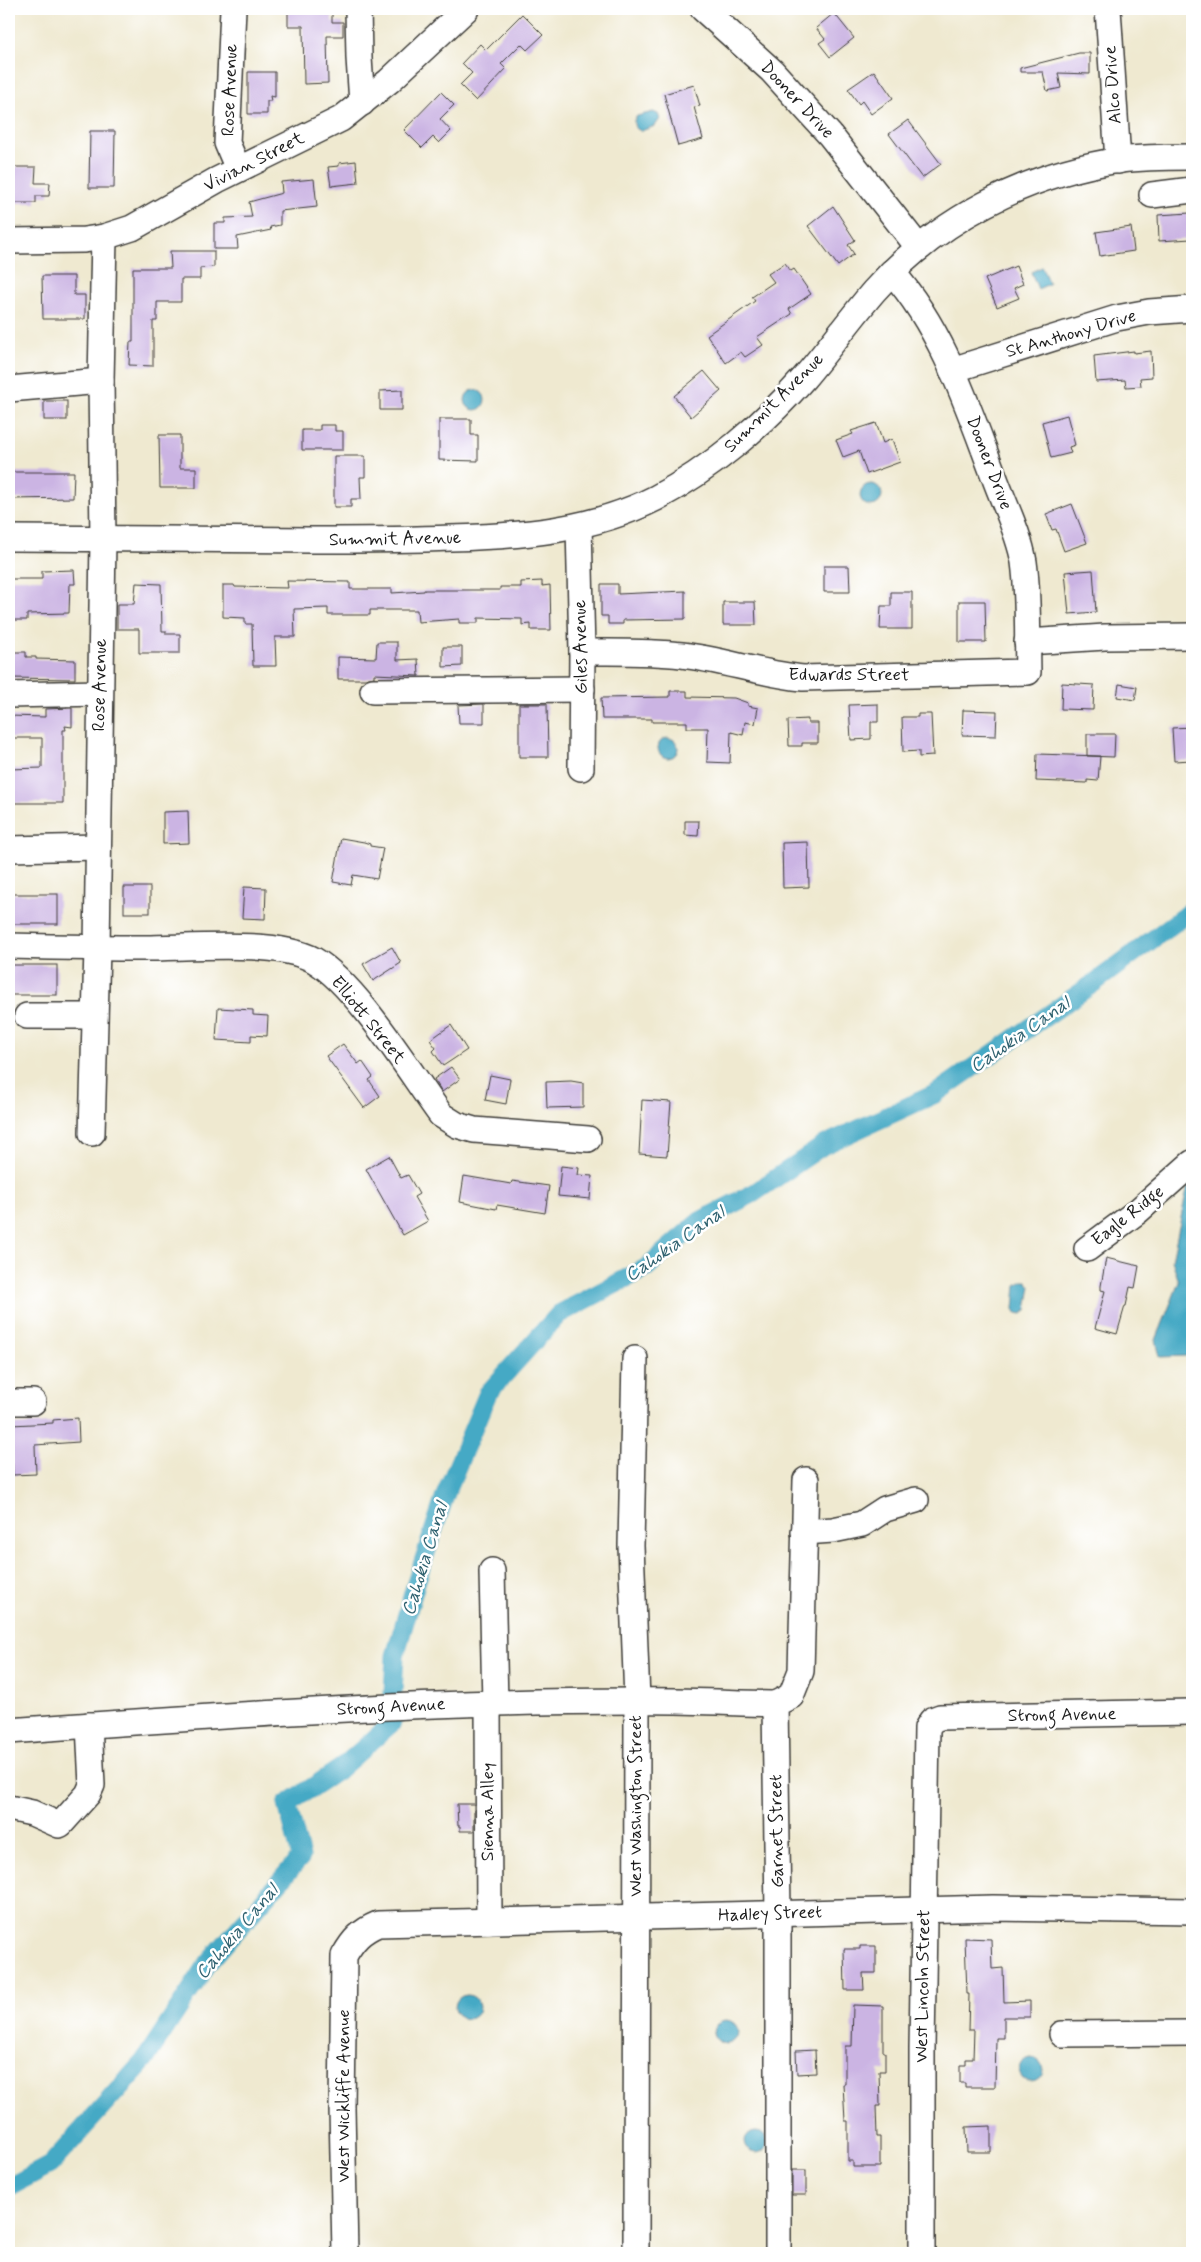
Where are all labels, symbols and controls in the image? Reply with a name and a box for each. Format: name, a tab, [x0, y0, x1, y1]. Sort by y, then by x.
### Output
street label: Rose Avenue	[216, 43, 244, 137]
street label: Alco Drive	[1098, 45, 1128, 125]
street label: Dooner Drive	[755, 56, 839, 144]
street label: Vivian Street	[200, 126, 309, 198]
street label: St Anthony Drive	[1003, 304, 1139, 364]
street label: Summit Avenue	[719, 348, 829, 458]
street label: Dooner Drive	[960, 413, 1018, 513]
street label: Summit Avenue	[329, 526, 461, 552]
street label: Giles Avenue	[568, 600, 594, 694]
street label: Rose Avenue	[87, 638, 113, 732]
street label: Edwards Street	[789, 663, 909, 687]
street label: Elliott Street	[325, 971, 411, 1069]
water label: Cahokia Canal	[965, 989, 1078, 1079]
street label: Eagle Ridge	[1087, 1180, 1171, 1254]
water label: Cahokia Canal	[620, 1198, 733, 1288]
water label: Cahokia Canal	[396, 1496, 455, 1618]
street label: Strong Avenue	[336, 1692, 446, 1724]
street label: Strong Avenue	[1007, 1702, 1117, 1730]
street label: West Washington Street	[624, 1715, 650, 1897]
street label: Sienna Alley	[476, 1763, 500, 1861]
street label: Garnet Street	[764, 1774, 790, 1888]
water label: Cahokia Canal	[190, 1877, 286, 1985]
street label: Hadley Street	[718, 1900, 823, 1928]
street label: West Lincoln Street	[910, 1909, 936, 2063]
street label: West Wickliffe Avenue	[332, 2009, 356, 2183]

